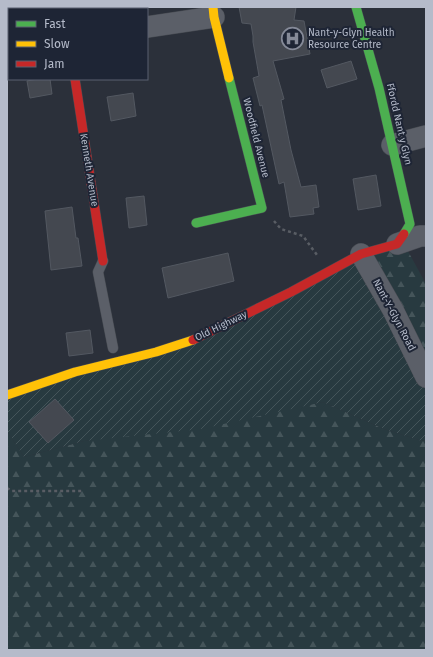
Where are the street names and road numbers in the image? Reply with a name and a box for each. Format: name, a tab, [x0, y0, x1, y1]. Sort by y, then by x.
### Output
street label: Ffordd Nant y Glyn	[384, 82, 414, 166]
street label: Woodfield Avenue	[240, 97, 272, 179]
street label: Kenneth Avenue	[77, 133, 101, 207]
street label: Nant-Y-Glyn Road	[370, 277, 418, 353]
street label: Old Highway	[193, 308, 249, 344]

